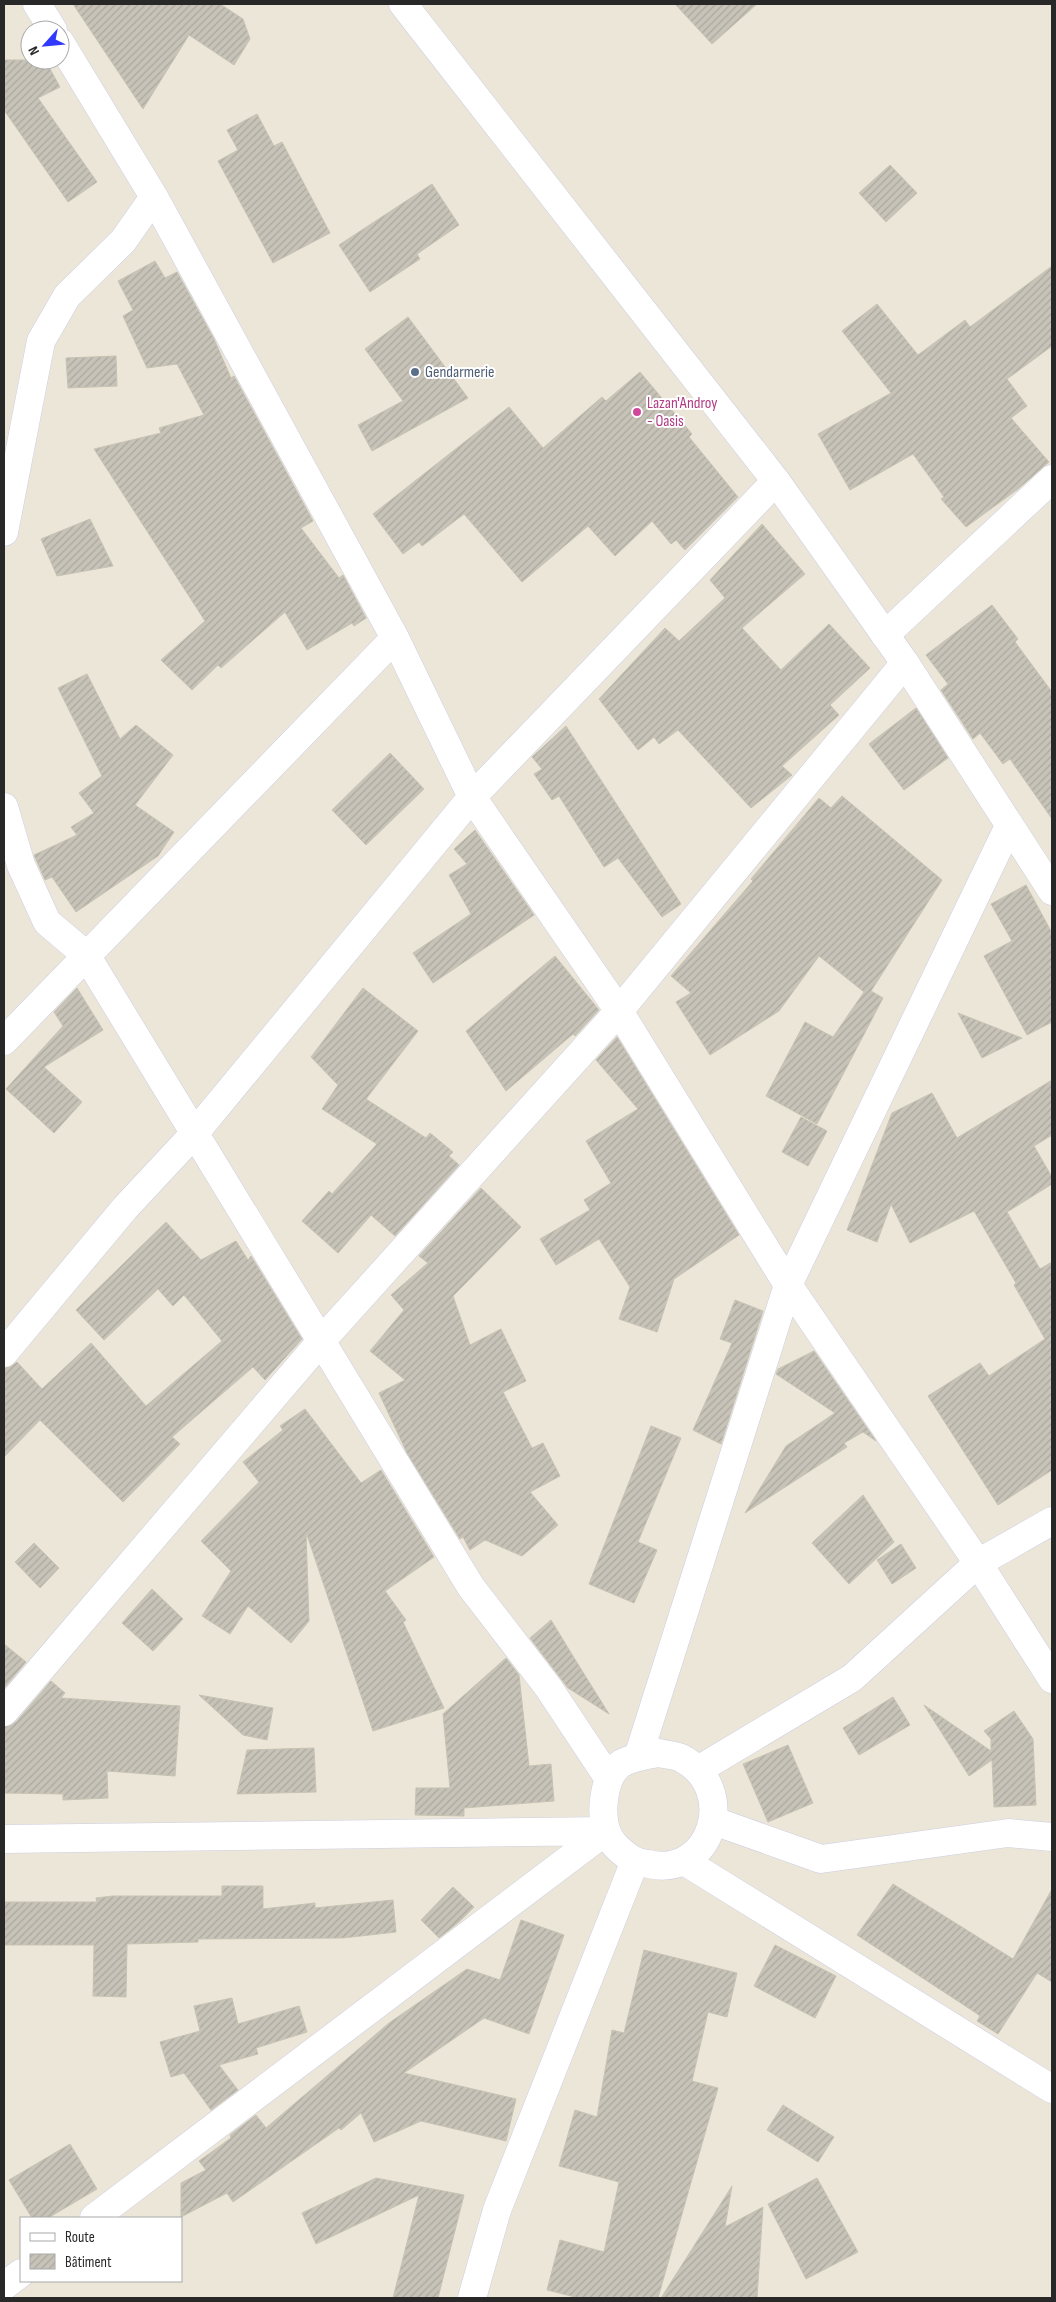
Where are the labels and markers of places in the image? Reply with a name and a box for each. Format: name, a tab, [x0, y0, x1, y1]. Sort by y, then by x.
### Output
place label: Gendarmerie	[425, 363, 494, 382]
marker: Gendarmerie	[409, 366, 421, 378]
place label: Lazan'Androy - Oasis	[647, 394, 717, 431]
marker: Lazan'Androy - Oasis	[631, 406, 643, 418]

